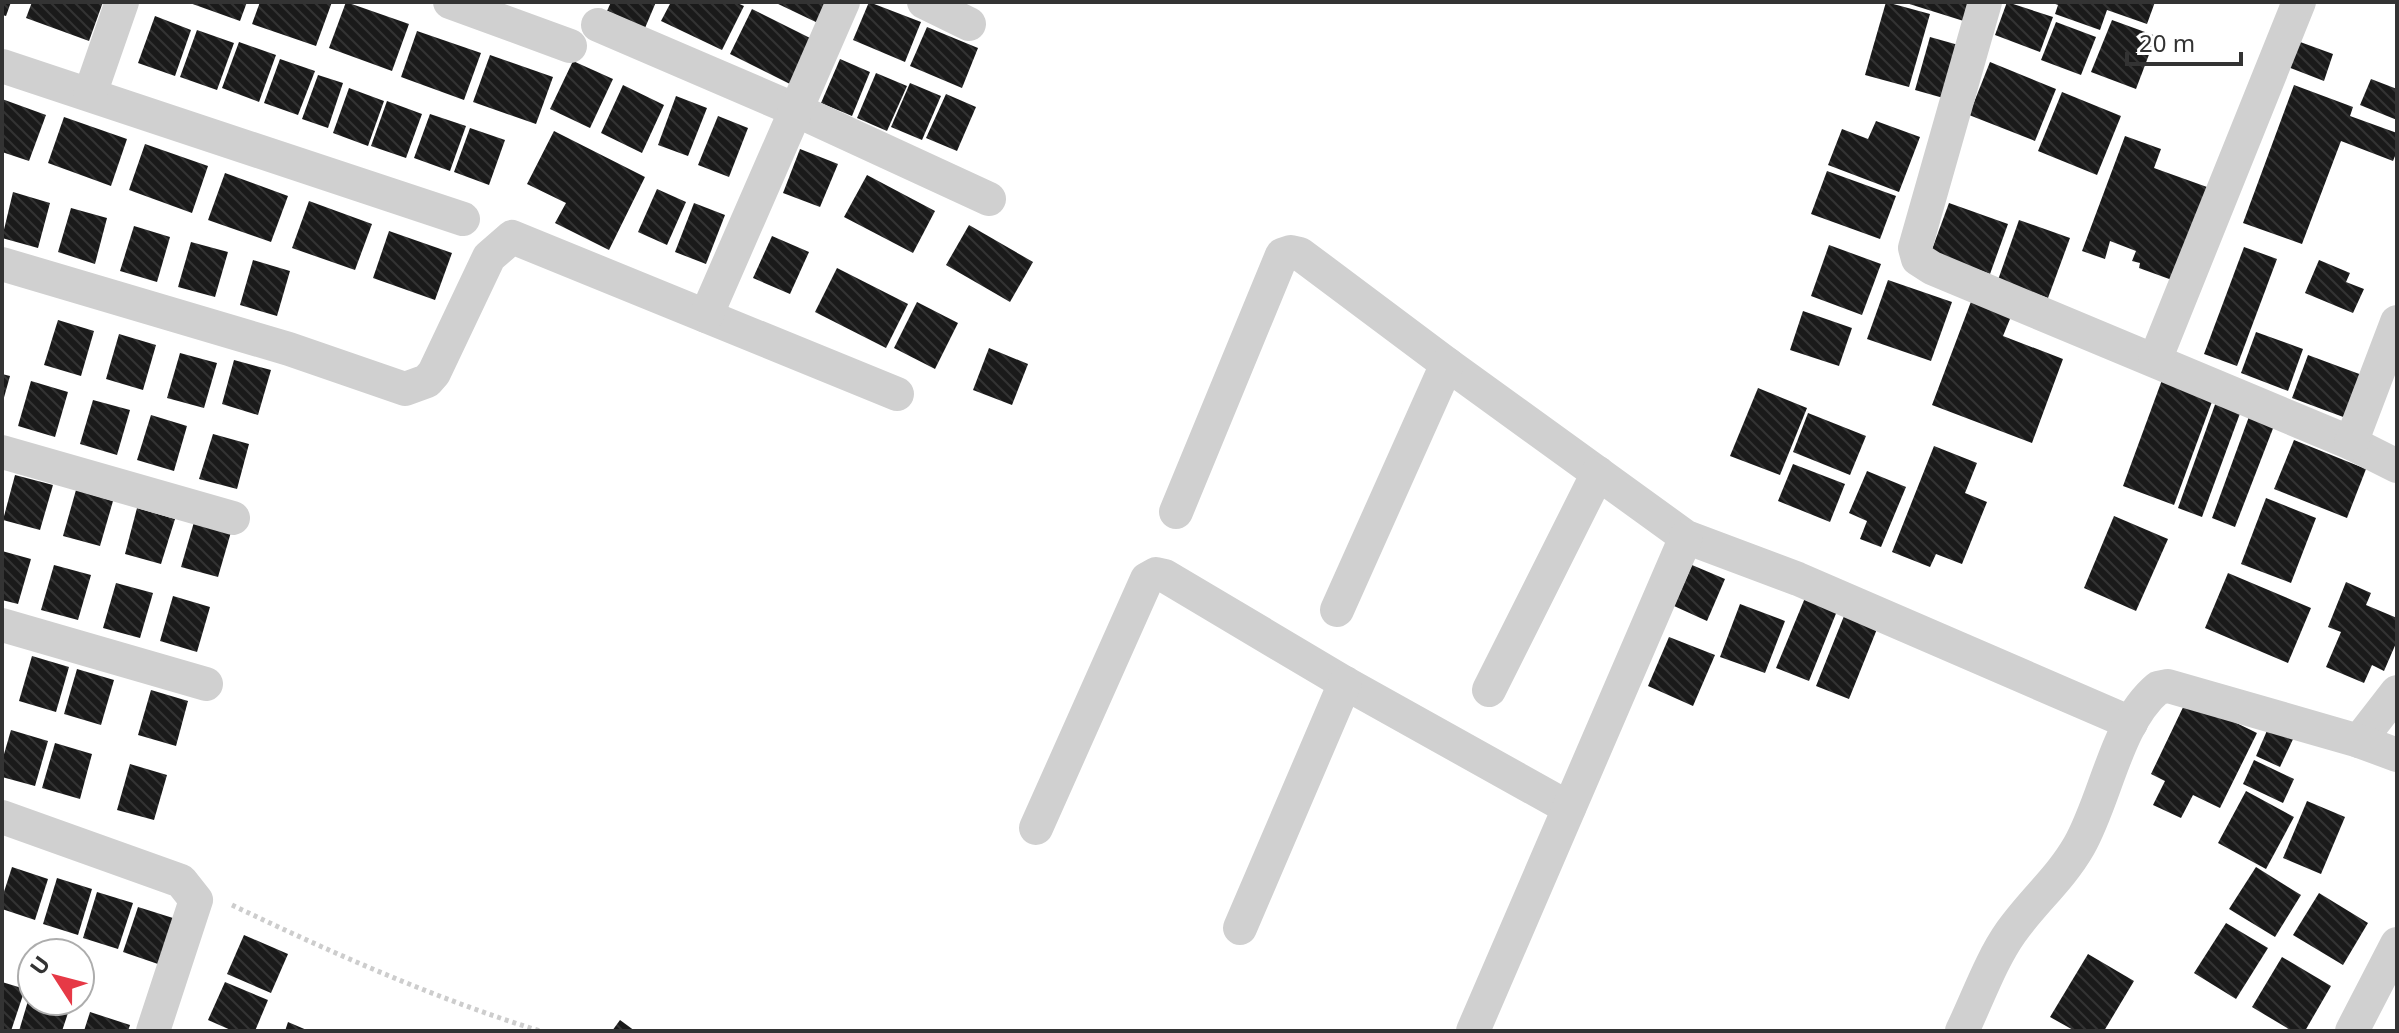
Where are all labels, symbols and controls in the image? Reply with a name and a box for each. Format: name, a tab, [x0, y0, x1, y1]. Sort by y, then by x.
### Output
scale bar	[2127, 16, 2241, 66]
text: 20 m	[2139, 26, 2195, 59]
north arrow	[16, 937, 96, 1017]
text: U	[22, 949, 56, 980]

